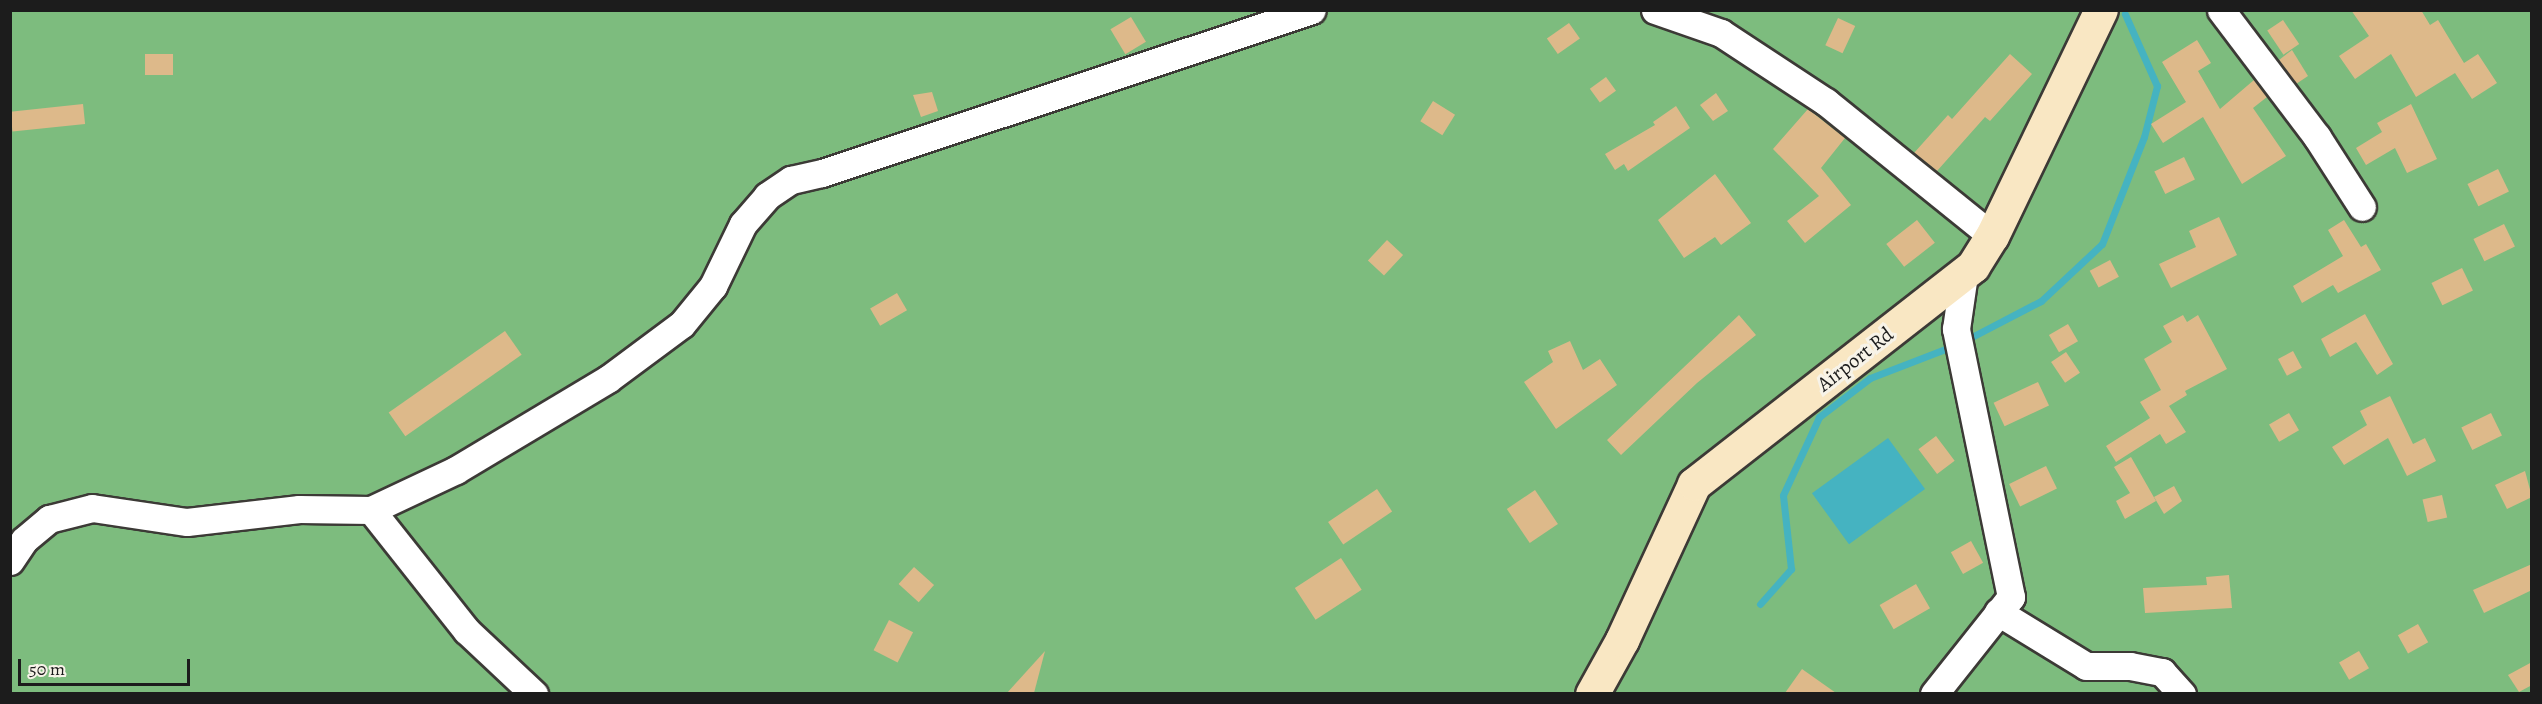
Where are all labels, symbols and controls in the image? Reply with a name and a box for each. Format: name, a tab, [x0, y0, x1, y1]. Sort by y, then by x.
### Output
street label: Airport Rd	[1812, 321, 1898, 397]
scale bar	[21, 647, 194, 685]
text: 50 m	[29, 657, 65, 681]

